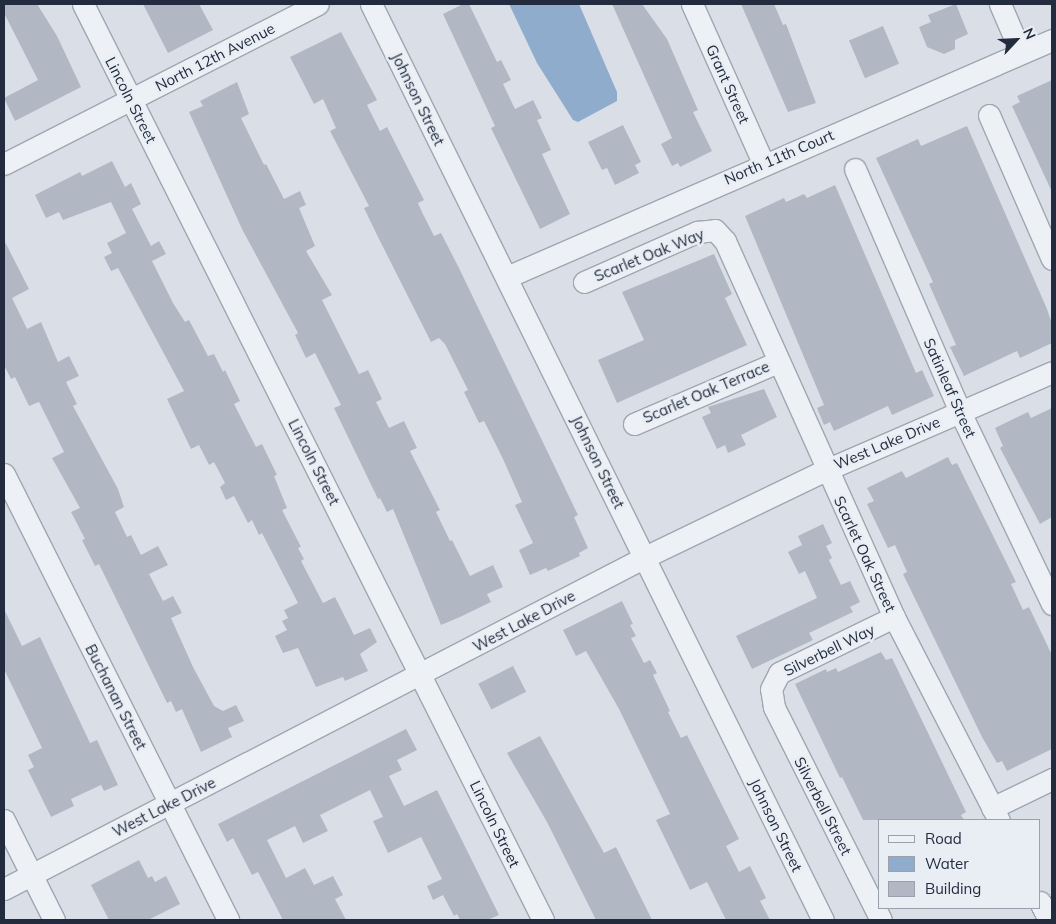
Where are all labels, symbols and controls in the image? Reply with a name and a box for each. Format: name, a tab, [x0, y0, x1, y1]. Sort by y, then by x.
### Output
north arrow	[991, 15, 1041, 65]
street label: North 12th Avenue	[152, 19, 278, 95]
text: N	[1019, 25, 1040, 42]
street label: Grant Street	[703, 42, 753, 126]
street label: Johnson Street	[388, 50, 448, 148]
street label: Lincoln Street	[102, 54, 160, 146]
street label: North 11th Court	[721, 126, 837, 188]
street label: Scarlet Oak Way	[591, 225, 707, 285]
street label: Satinleaf Street	[920, 335, 980, 441]
street label: Scarlet Oak Terrace	[640, 357, 772, 427]
street label: Johnson Street	[568, 413, 628, 511]
street label: West Lake Drive	[831, 413, 943, 473]
street label: Lincoln Street	[285, 416, 343, 508]
street label: Scarlet Oak Street	[830, 493, 900, 615]
street label: West Lake Drive	[470, 586, 578, 656]
street label: Silverbell Way	[781, 620, 877, 680]
street label: Buchanan Street	[82, 641, 150, 753]
street label: Silverbell Street	[791, 754, 855, 858]
street label: West Lake Drive	[109, 773, 219, 841]
street label: Johnson Street	[746, 776, 806, 874]
street label: Lincoln Street	[466, 778, 524, 870]
legend	[878, 819, 1041, 909]
text: Road	[925, 829, 962, 848]
text: Water	[925, 854, 969, 873]
text: Building	[925, 879, 981, 898]

